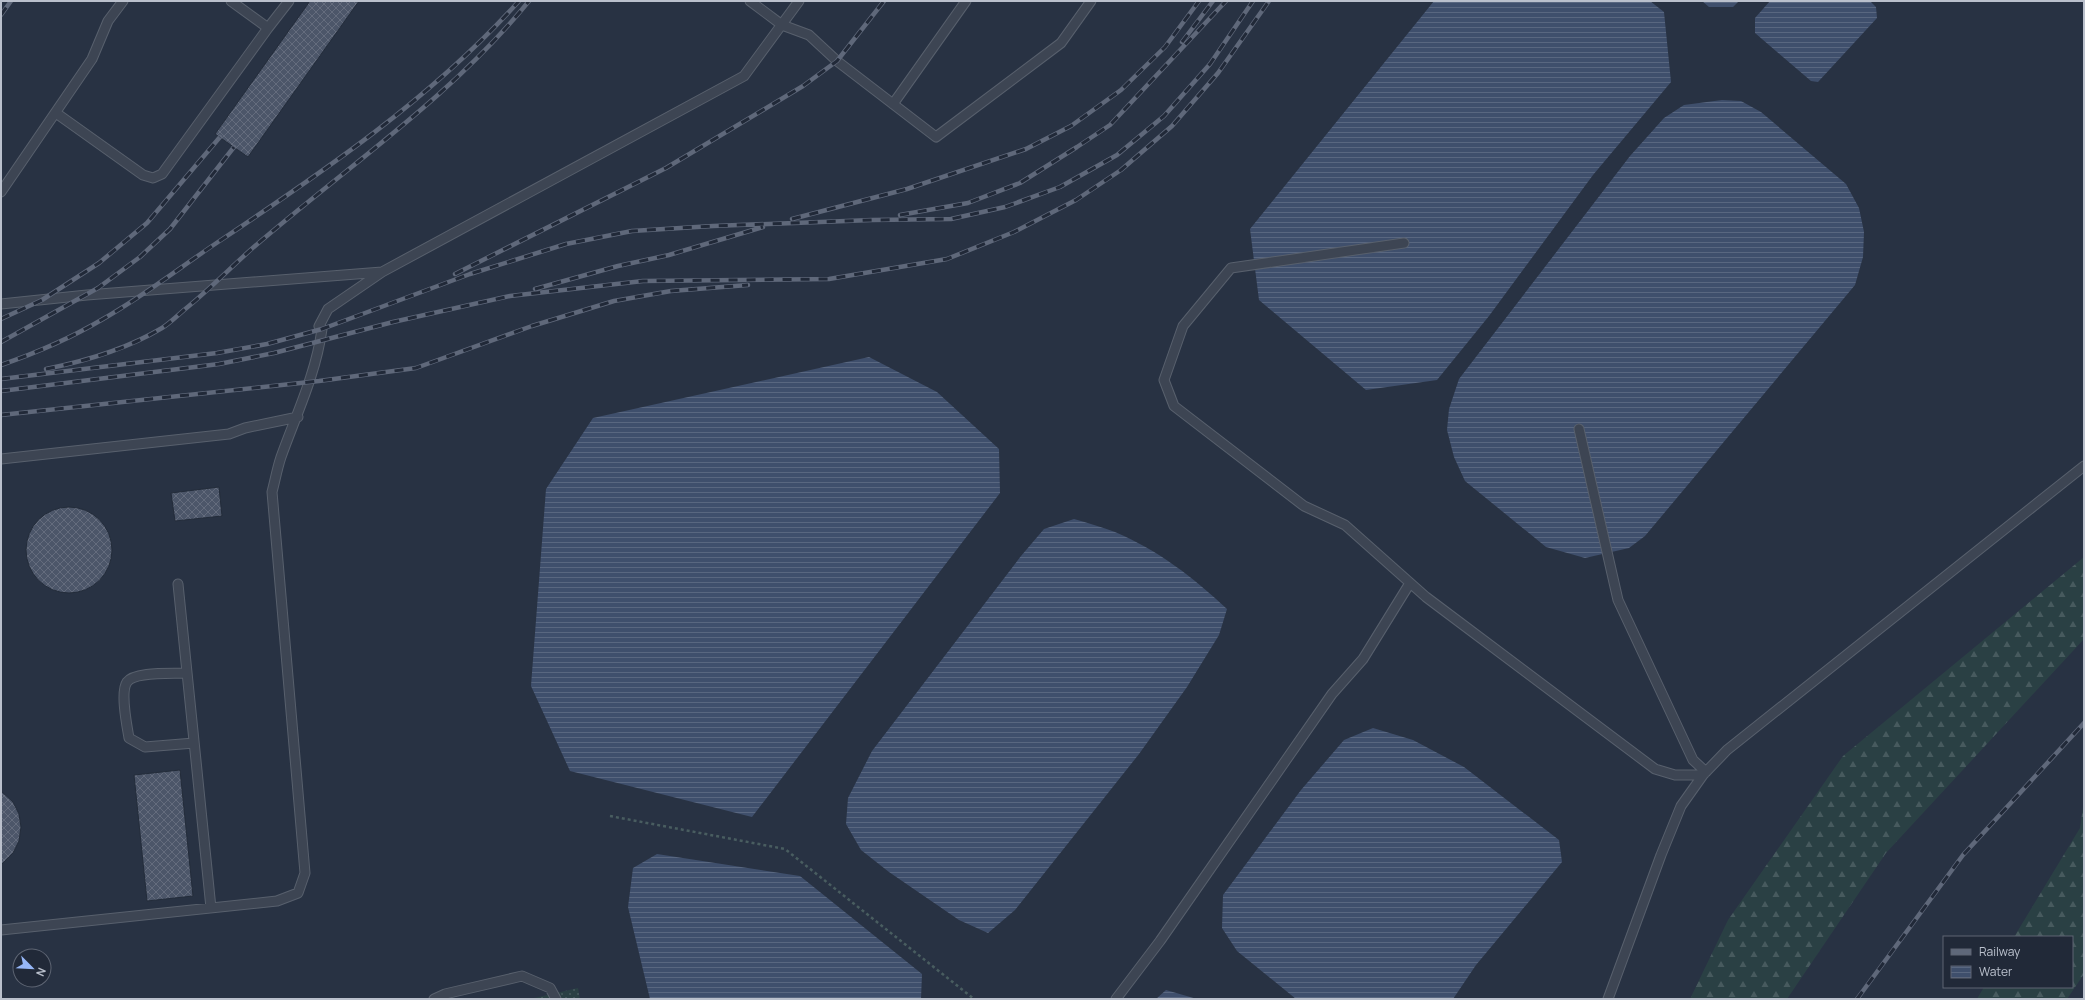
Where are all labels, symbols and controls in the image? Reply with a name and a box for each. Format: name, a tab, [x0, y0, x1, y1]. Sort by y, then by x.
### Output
legend	[1943, 936, 2073, 988]
text: Railway	[1979, 943, 2021, 960]
north arrow	[12, 948, 52, 988]
text: Water	[1979, 963, 2013, 980]
text: N	[33, 966, 50, 979]

